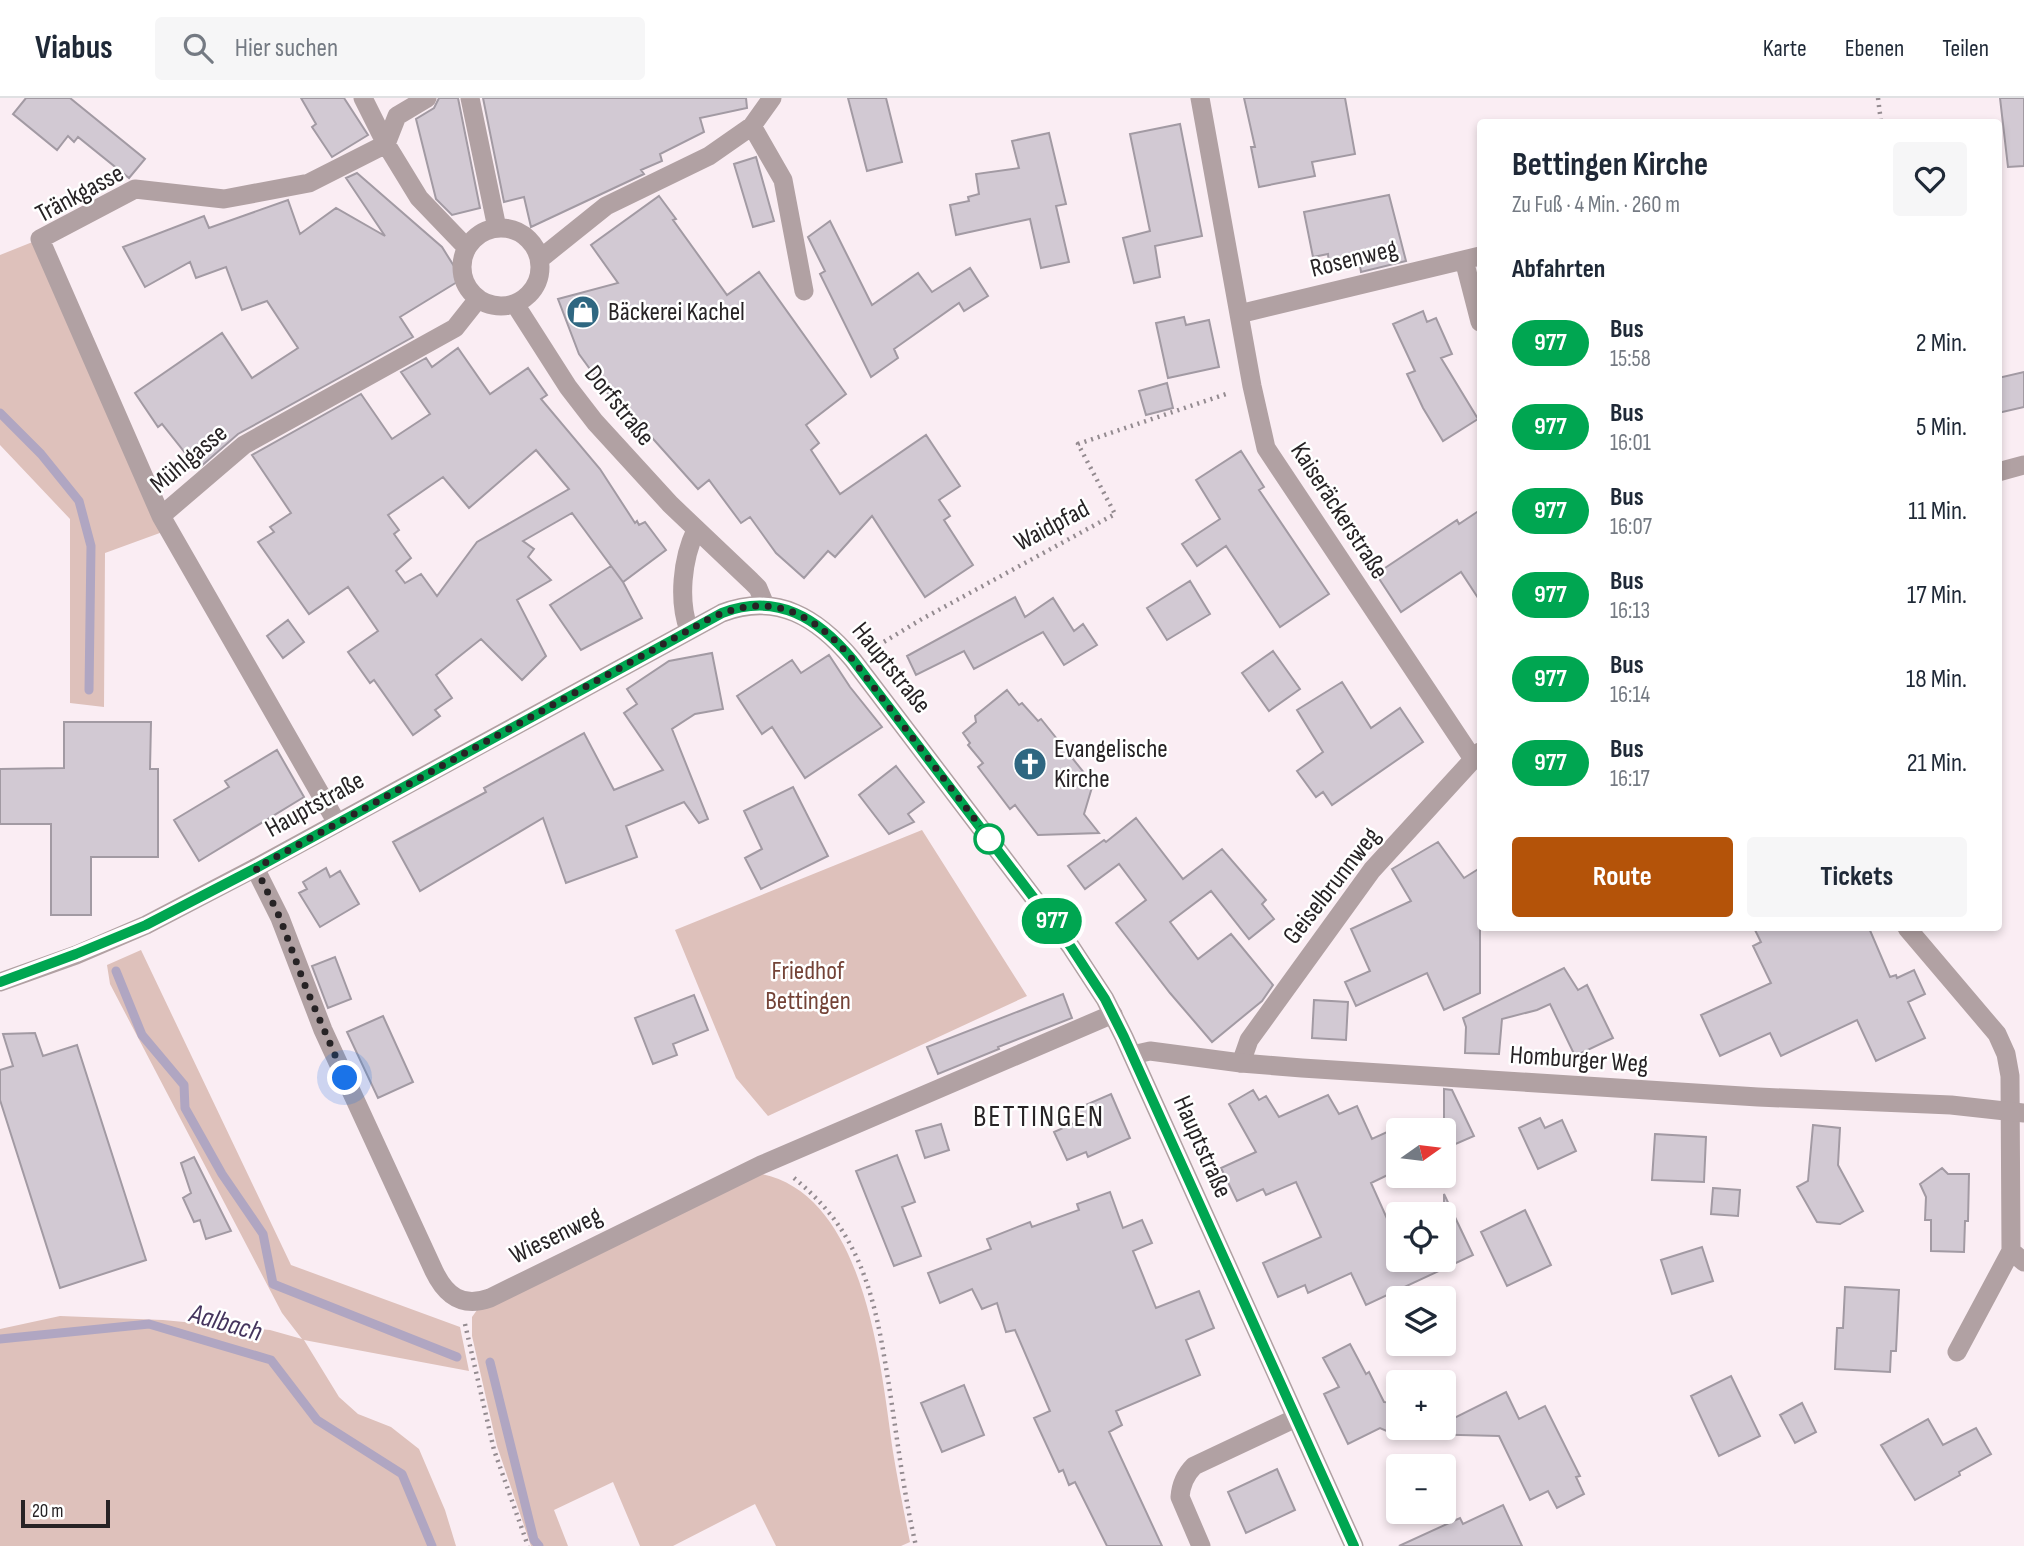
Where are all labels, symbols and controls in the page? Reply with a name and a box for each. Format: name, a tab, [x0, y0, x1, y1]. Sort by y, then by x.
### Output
search box	[155, 17, 645, 80]
text: Viabus	[35, 28, 113, 68]
icon: search	[179, 29, 217, 67]
text: Hier suchen	[235, 33, 338, 64]
text: Karte	[1763, 34, 1807, 63]
text: Ebenen	[1845, 34, 1904, 63]
text: Teilen	[1942, 34, 1989, 63]
button: heart	[1893, 142, 1967, 216]
text: Bettingen Kirche	[1512, 145, 1708, 185]
street label: Tränkgasse	[31, 158, 129, 230]
text: Zu Fuß · 4 Min. · 260 m	[1512, 191, 1680, 219]
street label: Rosenweg	[1307, 233, 1401, 285]
text: Abfahrten	[1512, 254, 1605, 285]
shop icon: Bäckerei Kachel	[564, 293, 602, 331]
place label: Bäckerei Kachel	[608, 297, 745, 328]
text: Bus	[1610, 314, 1644, 345]
text: 977	[1534, 328, 1567, 357]
text: 2 Min.	[1916, 328, 1967, 359]
text: 15:58	[1610, 345, 1651, 373]
street label: Dorfstraße	[577, 360, 661, 452]
text: Bus	[1610, 398, 1644, 429]
text: 977	[1534, 412, 1567, 441]
text: 5 Min.	[1916, 412, 1967, 443]
street label: Mühlgasse	[144, 418, 234, 500]
text: 16:01	[1610, 429, 1651, 457]
street label: Kaiseräckerstraße	[1283, 437, 1395, 585]
text: Bus	[1610, 482, 1644, 513]
street label: Waidpfad	[1009, 493, 1095, 559]
text: 977	[1534, 496, 1567, 525]
text: 11 Min.	[1908, 496, 1967, 527]
text: 16:07	[1610, 513, 1652, 541]
text: Bus	[1610, 566, 1644, 597]
text: 977	[1534, 580, 1567, 609]
text: 17 Min.	[1907, 580, 1967, 611]
text: 16:13	[1610, 597, 1650, 625]
street label: Hauptstraße	[845, 616, 937, 720]
text: Bus	[1610, 650, 1644, 681]
text: 977	[1534, 664, 1567, 693]
text: 18 Min.	[1906, 664, 1967, 695]
text: 16:14	[1610, 681, 1650, 709]
place label: Evangelische Kirche	[1054, 734, 1168, 795]
text: Bus	[1610, 734, 1644, 765]
church icon: Evangelische Kirche	[1011, 745, 1049, 783]
text: 977	[1534, 748, 1567, 777]
text: 21 Min.	[1907, 748, 1967, 779]
street label: Hauptstraße	[260, 765, 370, 845]
text: 16:17	[1610, 765, 1650, 793]
street label: Geiselbrunnweg	[1277, 821, 1387, 951]
unlabelled marker	[974, 824, 1004, 854]
button: Route	[1512, 837, 1733, 917]
button: Tickets	[1747, 837, 1967, 917]
line badge: 977	[1012, 898, 1092, 944]
text: 977	[1036, 906, 1068, 935]
park label: Friedhof Bettingen	[765, 956, 851, 1017]
street label: Homburger Weg	[1509, 1040, 1649, 1080]
your location	[327, 1060, 362, 1095]
street label: Hauptstraße	[1166, 1091, 1238, 1203]
district label: BETTINGEN	[973, 1099, 1105, 1135]
north arrow	[1386, 1118, 1456, 1188]
map controls	[1386, 1118, 1456, 1524]
street label: Wiesenweg	[505, 1200, 607, 1272]
button: locate	[1386, 1202, 1456, 1272]
button: layers	[1386, 1286, 1456, 1356]
water label: Aalbach	[185, 1297, 266, 1349]
button: +	[1386, 1370, 1456, 1440]
button: −	[1386, 1454, 1456, 1524]
scale bar	[21, 1497, 110, 1529]
text: 20 m	[32, 1500, 64, 1523]

